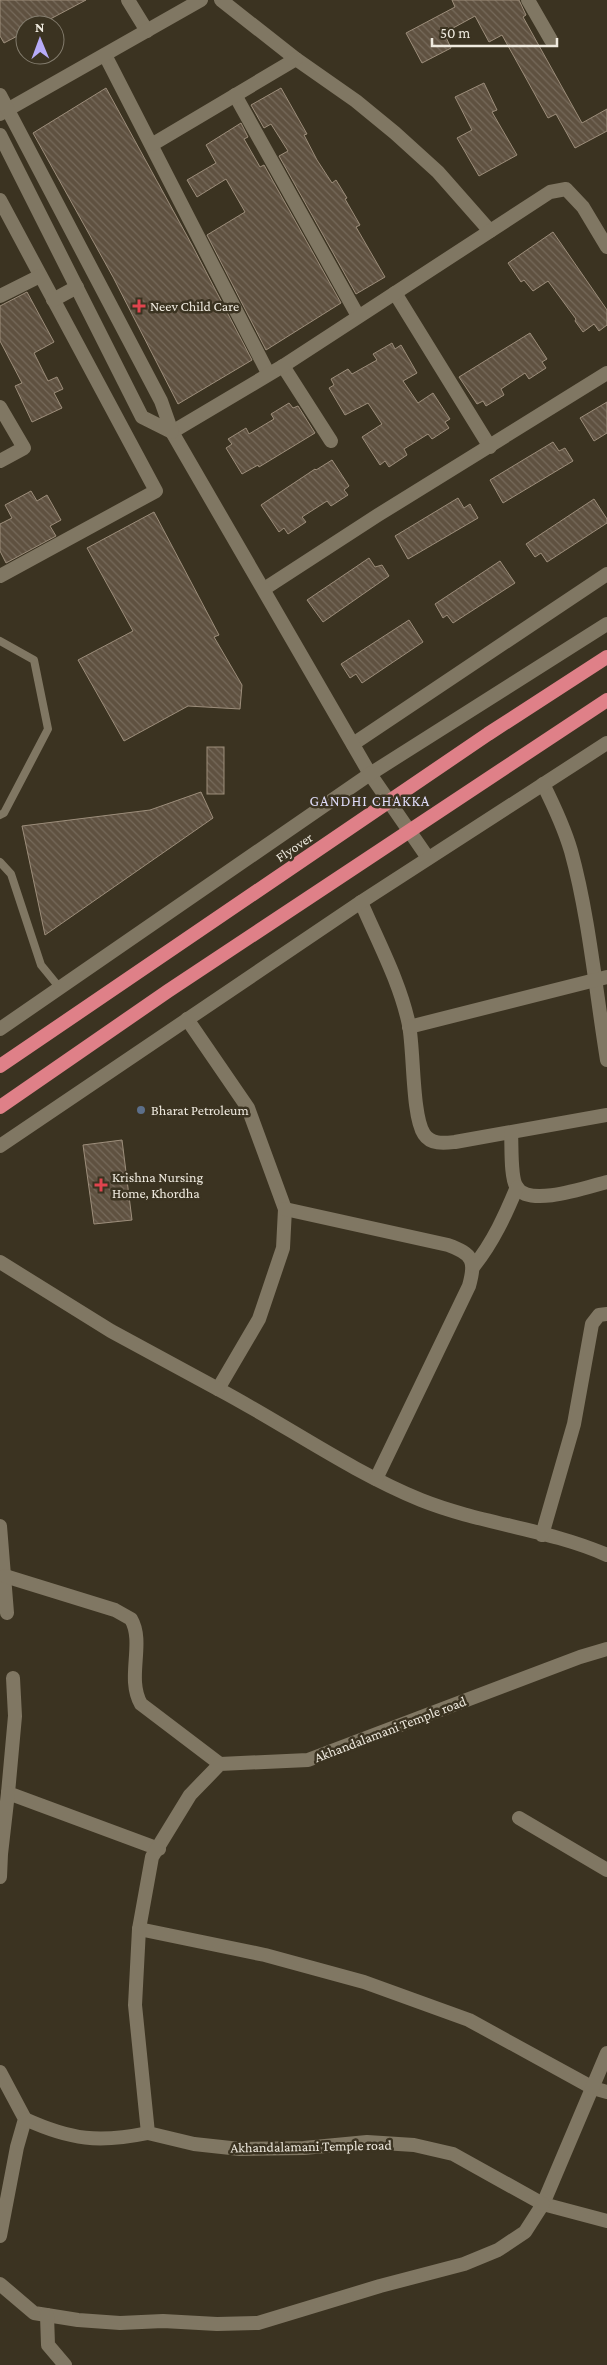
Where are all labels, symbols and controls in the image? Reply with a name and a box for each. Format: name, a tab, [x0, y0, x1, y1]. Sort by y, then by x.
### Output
north arrow	[15, 15, 65, 65]
scale bar	[432, 15, 557, 47]
text: N	[35, 19, 45, 35]
text: 50 m	[440, 25, 470, 41]
place label: Neev Child Care	[150, 298, 239, 314]
marker: Neev Child Care	[132, 299, 146, 313]
district label: GANDHI CHAKKA	[310, 793, 430, 809]
street label: Flyover	[272, 829, 316, 865]
place label: Bharat Petroleum	[151, 1102, 249, 1118]
marker: Bharat Petroleum	[135, 1104, 147, 1116]
place label: Krishna Nursing Home, Khordha	[112, 1169, 203, 1201]
marker: Krishna Nursing Home, Khordha	[94, 1178, 108, 1192]
street label: Akhandalamani Temple road	[312, 1692, 469, 1765]
street label: Akhandalamani Temple road	[230, 2137, 392, 2155]

